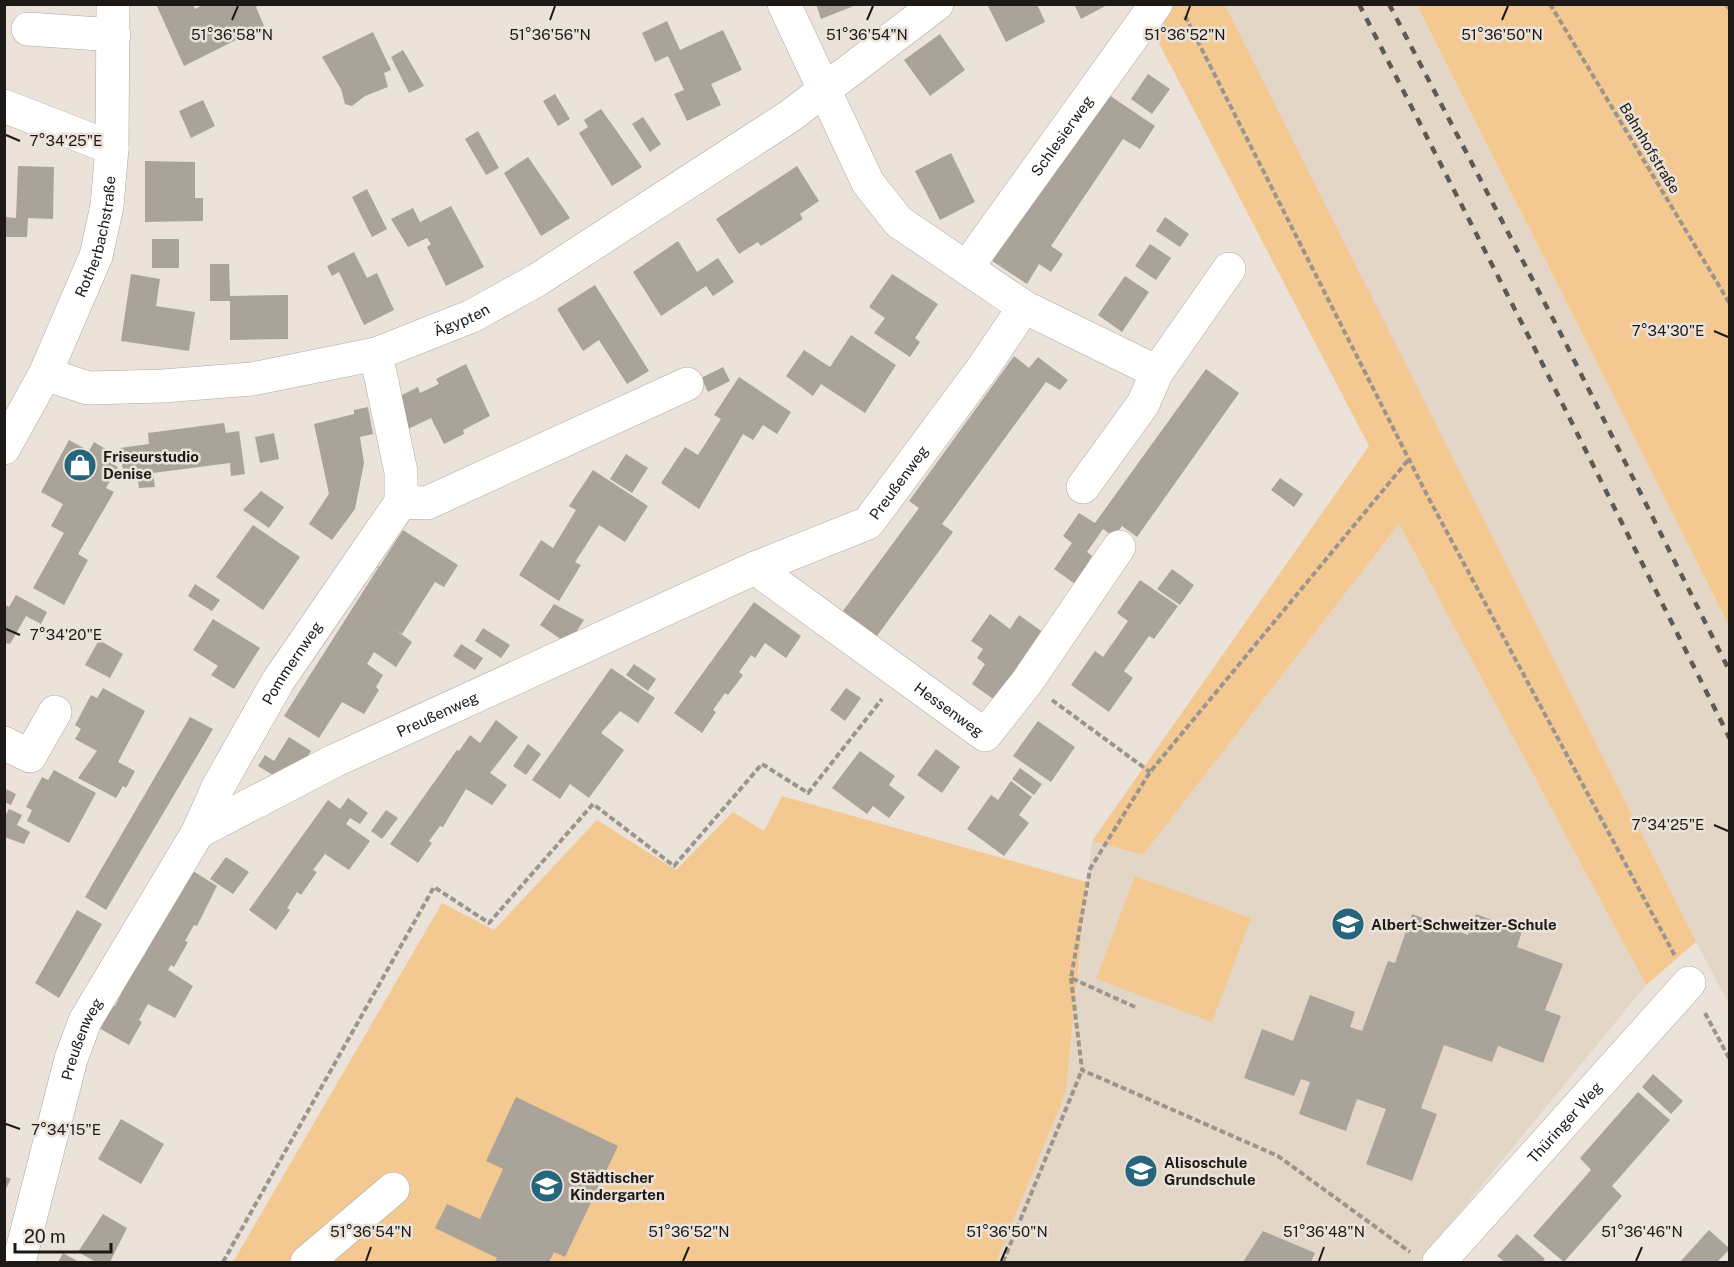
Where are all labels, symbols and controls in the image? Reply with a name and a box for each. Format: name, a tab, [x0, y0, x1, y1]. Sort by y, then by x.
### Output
text: 51°36'58"N	[191, 26, 273, 43]
text: 51°36'56"N	[509, 26, 591, 43]
text: 51°36'54"N	[826, 26, 908, 43]
text: 51°36'52"N	[1144, 26, 1226, 43]
text: 51°36'50"N	[1461, 26, 1543, 43]
street label: Schlesierweg	[1027, 92, 1096, 179]
street label: Bahnhofstraße	[1616, 100, 1684, 196]
text: 7°34'25"E	[30, 132, 102, 149]
street label: Rotherbachstraße	[71, 175, 118, 300]
street label: Ägypten	[431, 300, 492, 339]
text: 7°34'30"E	[1632, 322, 1704, 339]
street label: Preußenweg	[865, 442, 931, 522]
shop icon: Friseurstudio Denise	[62, 447, 98, 483]
place label: Friseurstudio Denise	[103, 448, 199, 482]
street label: Pommernweg	[258, 618, 325, 707]
text: 7°34'20"E	[30, 626, 102, 643]
street label: Hessenweg	[911, 678, 987, 740]
street label: Preußenweg	[394, 688, 481, 740]
text: 7°34'25"E	[1632, 816, 1704, 833]
school or university icon: Albert-Schweitzer-Schule	[1330, 906, 1366, 942]
place label: Albert-Schweitzer-Schule	[1371, 916, 1557, 933]
street label: Preußenweg	[57, 994, 106, 1082]
street label: Thüringer Weg	[1524, 1078, 1605, 1166]
text: 7°34'15"E	[31, 1121, 101, 1138]
school or university icon: Alisoschule Grundschule	[1123, 1153, 1159, 1189]
place label: Alisoschule Grundschule	[1164, 1154, 1256, 1188]
school or university icon: Städtischer Kindergarten	[529, 1168, 565, 1204]
place label: Städtischer Kindergarten	[570, 1169, 665, 1203]
scale bar	[15, 1216, 111, 1254]
text: 51°36'54"N	[330, 1223, 412, 1240]
text: 51°36'52"N	[648, 1223, 730, 1240]
text: 51°36'50"N	[966, 1223, 1048, 1240]
text: 51°36'48"N	[1283, 1223, 1365, 1240]
text: 51°36'46"N	[1601, 1223, 1683, 1240]
text: 20 m	[24, 1226, 66, 1247]

